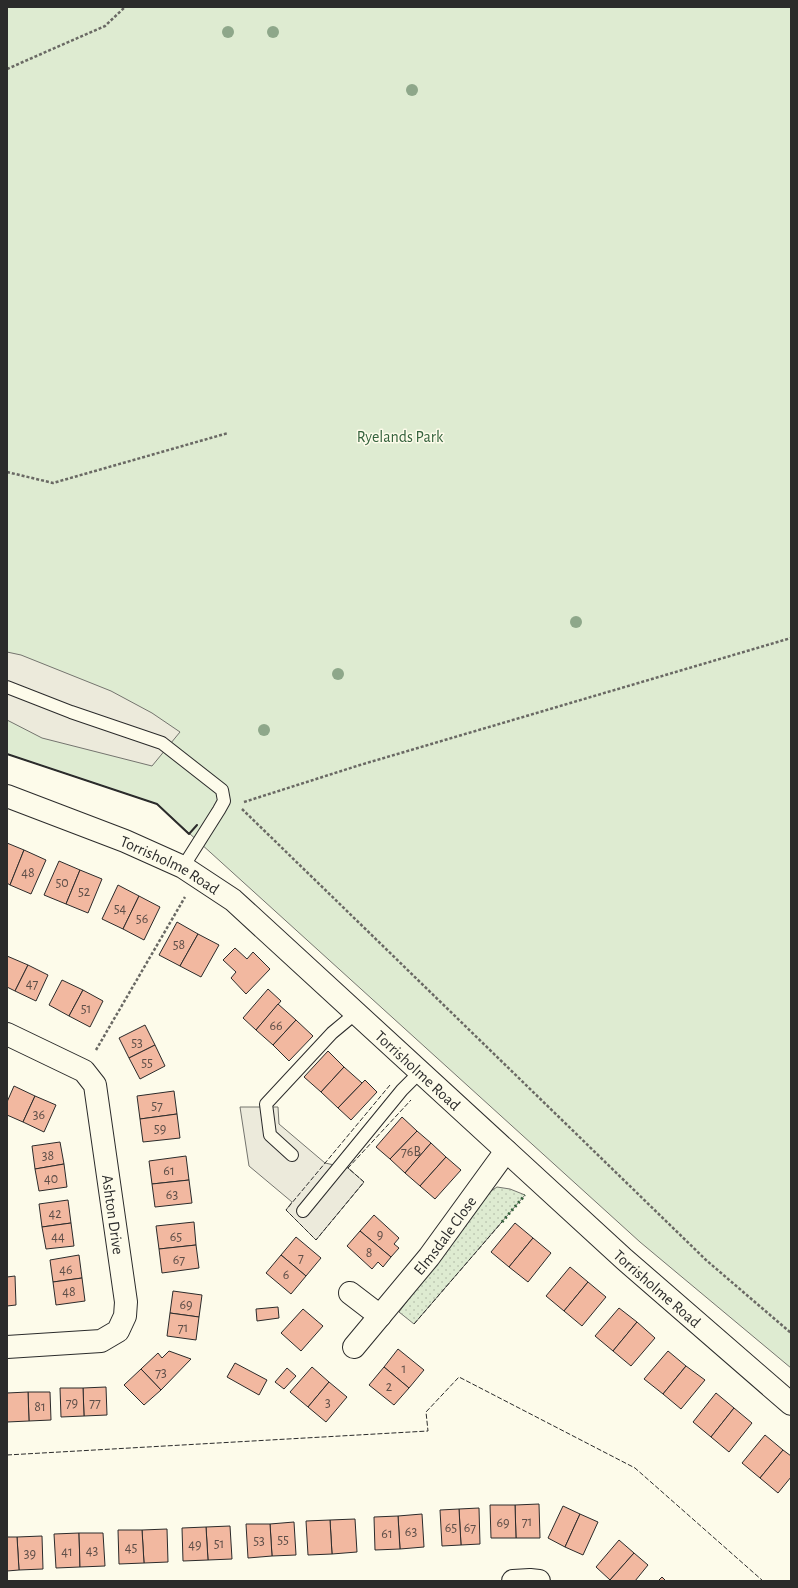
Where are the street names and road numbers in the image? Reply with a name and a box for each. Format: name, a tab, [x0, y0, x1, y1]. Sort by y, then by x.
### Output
street label: Torrisholme Road	[118, 833, 222, 898]
street label: Torrisholme Road	[372, 1028, 463, 1114]
street label: Ashton Drive	[99, 1174, 126, 1255]
street label: Elmsdale Close	[411, 1193, 480, 1278]
street label: Torrisholme Road	[610, 1247, 703, 1331]

